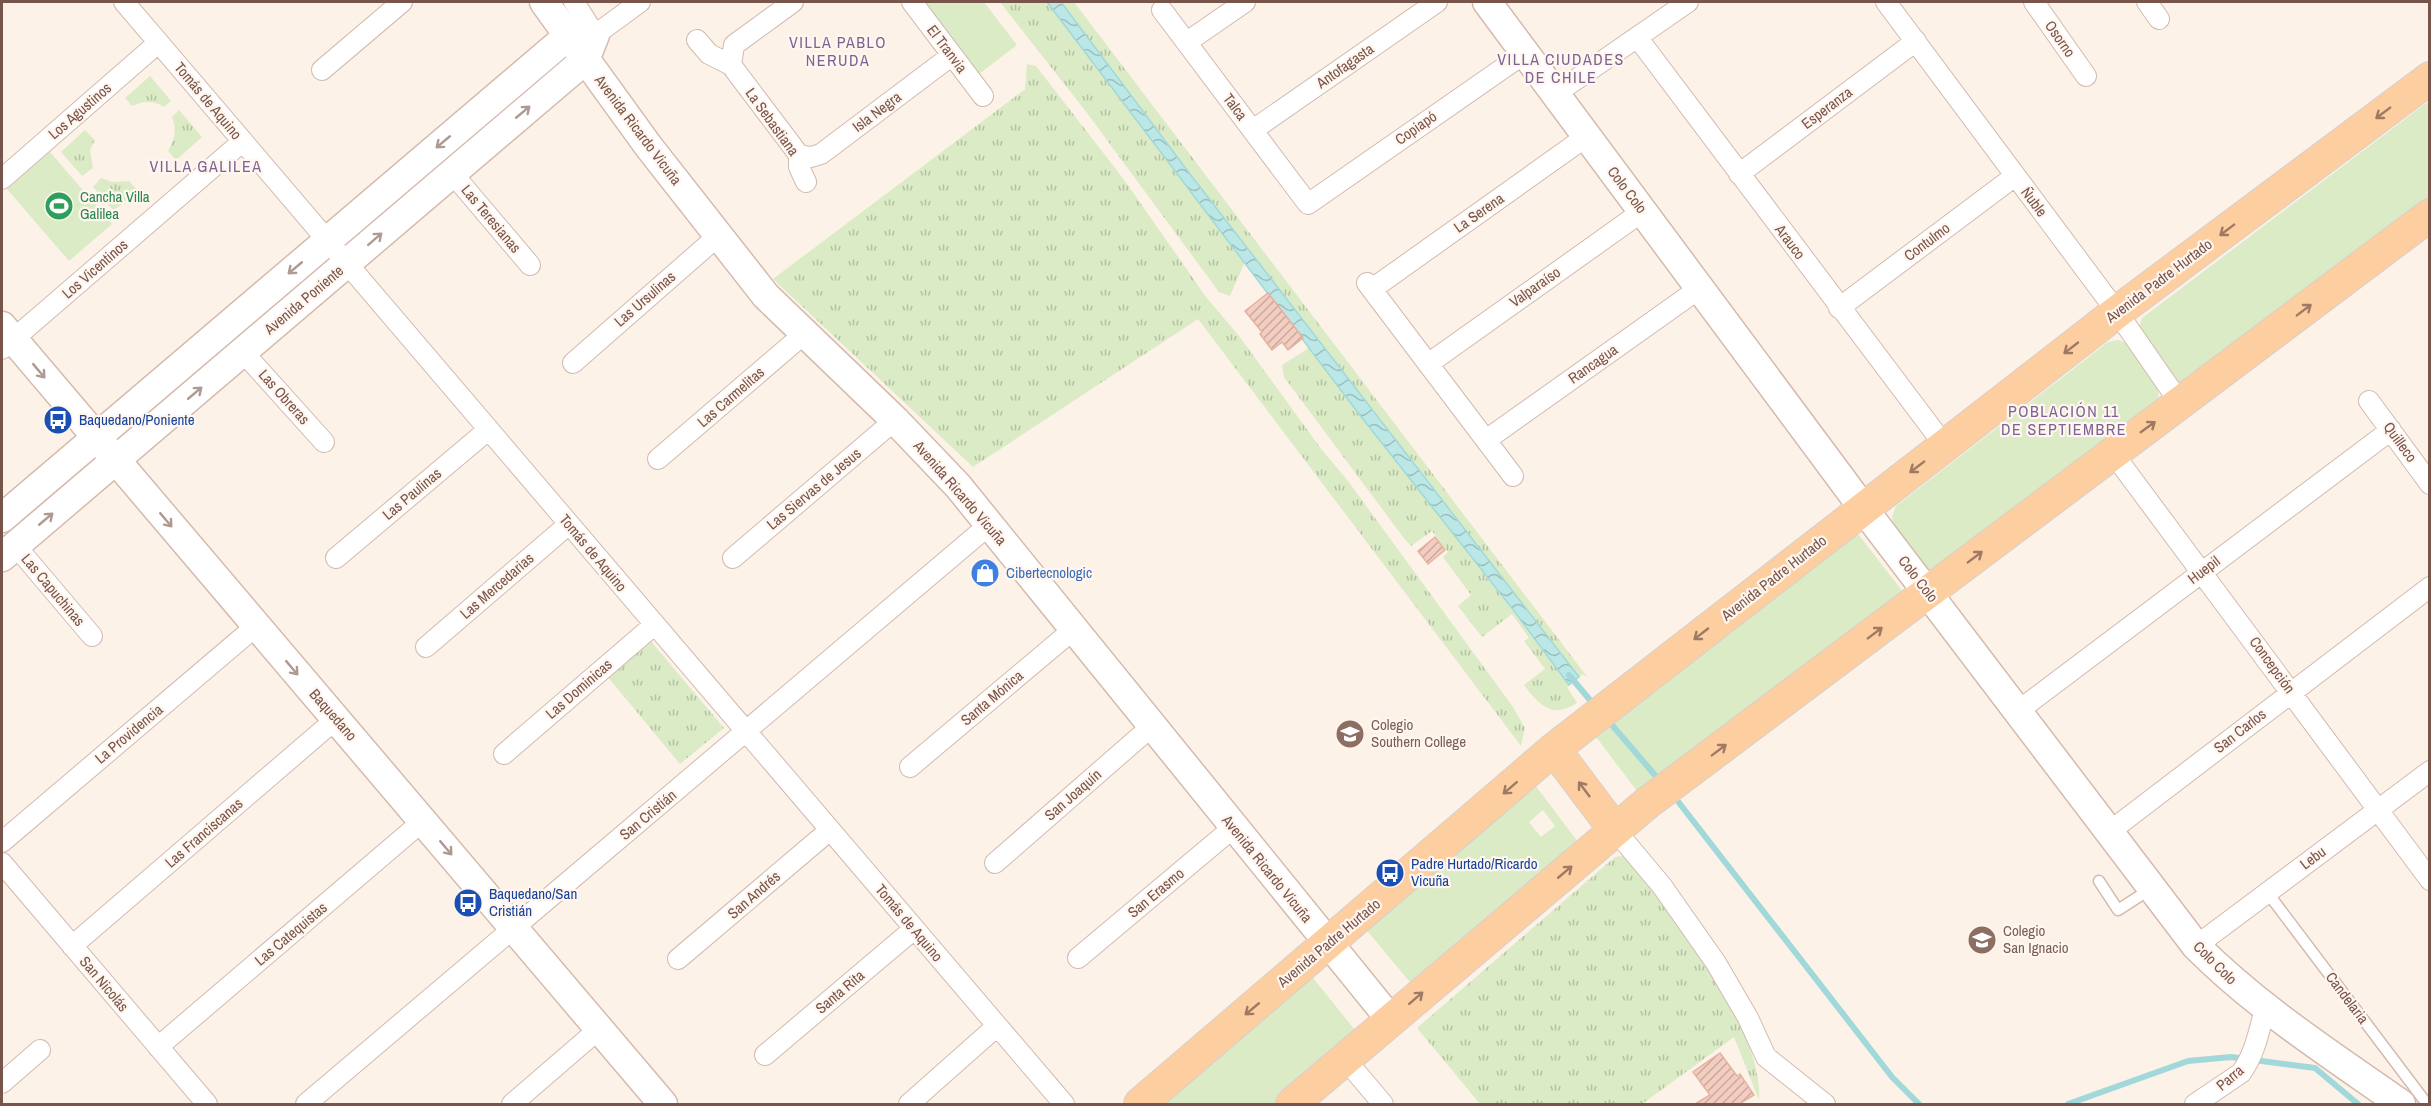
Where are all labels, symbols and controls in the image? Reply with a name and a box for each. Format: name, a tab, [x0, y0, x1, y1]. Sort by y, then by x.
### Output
street label: Osorno	[2040, 16, 2081, 61]
street label: El Tranvia	[922, 20, 973, 77]
district label: VILLA PABLO NERUDA	[789, 31, 887, 71]
street label: Antofagasta	[1311, 38, 1378, 94]
district label: VILLA CIUDADES DE CHILE	[1497, 48, 1625, 88]
street label: Tomás de Aquino	[170, 58, 247, 144]
street label: Avenida Ricardo Vicuña	[589, 70, 687, 189]
street label: Los Agustinos	[44, 77, 116, 144]
street label: Esperanza	[1797, 81, 1857, 134]
street label: La Sebastiana	[741, 83, 804, 160]
street label: Isla Negra	[848, 86, 906, 137]
street label: Talca	[1218, 89, 1253, 125]
one-way arrow	[515, 105, 530, 119]
street label: Copiapó	[1391, 106, 1441, 150]
one-way arrow	[2375, 107, 2391, 119]
one-way arrow	[436, 135, 451, 149]
district label: VILLA GALILEA	[150, 155, 262, 177]
street label: Colo Colo	[1603, 162, 1652, 218]
street label: Las Teresianas	[457, 180, 526, 257]
street label: Ñuble	[2016, 183, 2053, 221]
place label: Cancha Villa Galilea	[80, 186, 150, 224]
street label: La Serena	[1449, 188, 1508, 237]
sports icon: Cancha Villa Galilea	[43, 190, 75, 222]
street label: Contulmo	[1899, 217, 1954, 266]
street label: Arauco	[1770, 219, 1811, 264]
one-way arrow	[2219, 224, 2235, 236]
one-way arrow	[367, 232, 382, 246]
street label: Los Vicentinos	[57, 234, 132, 303]
street label: Avenida Padre Hurtado	[2100, 234, 2216, 328]
street label: Avenida Poniente	[259, 260, 348, 340]
street label: Valparaíso	[1505, 261, 1565, 312]
one-way arrow	[287, 262, 303, 275]
street label: Las Ursulinas	[609, 266, 680, 331]
one-way arrow	[2296, 303, 2312, 316]
street label: Rancagua	[1564, 339, 1622, 388]
one-way arrow	[2063, 341, 2079, 354]
street label: Las Carmelitas	[693, 362, 769, 432]
one-way arrow	[33, 363, 46, 379]
street label: Las Obreras	[254, 364, 315, 429]
one-way arrow	[187, 386, 203, 399]
district label: POBLACIÓN 11 DE SEPTIEMBRE	[2001, 400, 2127, 440]
bus stop icon: Baquedano/Poniente	[42, 404, 74, 436]
place label: Baquedano/Poniente	[79, 409, 195, 430]
street label: Quilleco	[2379, 417, 2422, 466]
one-way arrow	[2139, 420, 2155, 433]
street label: Avenida Ricardo Vicuña	[908, 435, 1012, 550]
street label: Las Siervas de Jesus	[762, 443, 865, 534]
one-way arrow	[1909, 461, 1925, 474]
street label: Las Paulinas	[378, 463, 446, 525]
street label: Tomás de Aquino	[555, 510, 632, 596]
one-way arrow	[38, 512, 53, 526]
one-way arrow	[159, 512, 172, 528]
street label: Avenida Padre Hurtado	[1716, 530, 1831, 626]
street label: Las Mercedarias	[455, 548, 538, 624]
street label: Las Capuchinas	[17, 549, 90, 630]
one-way arrow	[1967, 550, 1983, 563]
street label: Colo Colo	[1893, 551, 1943, 607]
street label: Huepil	[2183, 551, 2224, 589]
shop icon: Cibertecnologic	[969, 557, 1001, 589]
place label: Cibertecnologic	[1006, 562, 1092, 583]
one-way arrow	[1866, 627, 1882, 639]
one-way arrow	[1694, 628, 1710, 641]
street label: Concepción	[2245, 632, 2300, 697]
street label: Las Dominicas	[541, 654, 617, 723]
one-way arrow	[285, 660, 299, 675]
street label: Santa Mónica	[956, 665, 1028, 730]
street label: Baquedano	[305, 684, 362, 745]
street label: La Providencia	[90, 699, 167, 768]
street label: San Carlos	[2209, 704, 2270, 758]
place label: Colegio Southern College	[1371, 714, 1466, 752]
school or university icon: Colegio Southern College	[1334, 718, 1366, 750]
one-way arrow	[1710, 743, 1726, 756]
street label: San Joaquín	[1040, 764, 1106, 825]
one-way arrow	[1503, 781, 1518, 795]
one-way arrow	[1578, 782, 1591, 798]
street label: San Cristián	[615, 785, 681, 845]
street label: Las Franciscanas	[160, 793, 247, 872]
street label: Avenida Ricardo Vicuña	[1217, 810, 1317, 927]
one-way arrow	[440, 840, 453, 856]
street label: Lebu	[2295, 841, 2330, 874]
place label: Padre Hurtado/Ricardo Vicuña	[1411, 853, 1538, 891]
bus stop icon: Padre Hurtado/Ricardo Vicuña	[1374, 857, 1406, 889]
street label: San Erasmo	[1123, 863, 1188, 922]
one-way arrow	[1557, 865, 1572, 879]
street label: San Andrés	[723, 866, 785, 923]
street label: Tomás de Aquino	[871, 880, 948, 966]
place label: Baquedano/San Cristián	[489, 883, 577, 921]
bus stop icon: Baquedano/San Cristián	[452, 887, 484, 919]
street label: Avenida Padre Hurtado	[1272, 893, 1385, 993]
street label: Las Catequistas	[250, 897, 331, 970]
place label: Colegio San Ignacio	[2003, 920, 2069, 958]
school or university icon: Colegio San Ignacio	[1966, 924, 1998, 956]
street label: Colo Colo	[2189, 936, 2242, 989]
street label: San Nicolás	[75, 952, 134, 1016]
street label: Santa Rita	[811, 965, 869, 1018]
street label: Candelaria	[2321, 967, 2374, 1028]
one-way arrow	[1408, 992, 1424, 1005]
one-way arrow	[1244, 1003, 1260, 1016]
street label: Parra	[2211, 1060, 2248, 1095]

